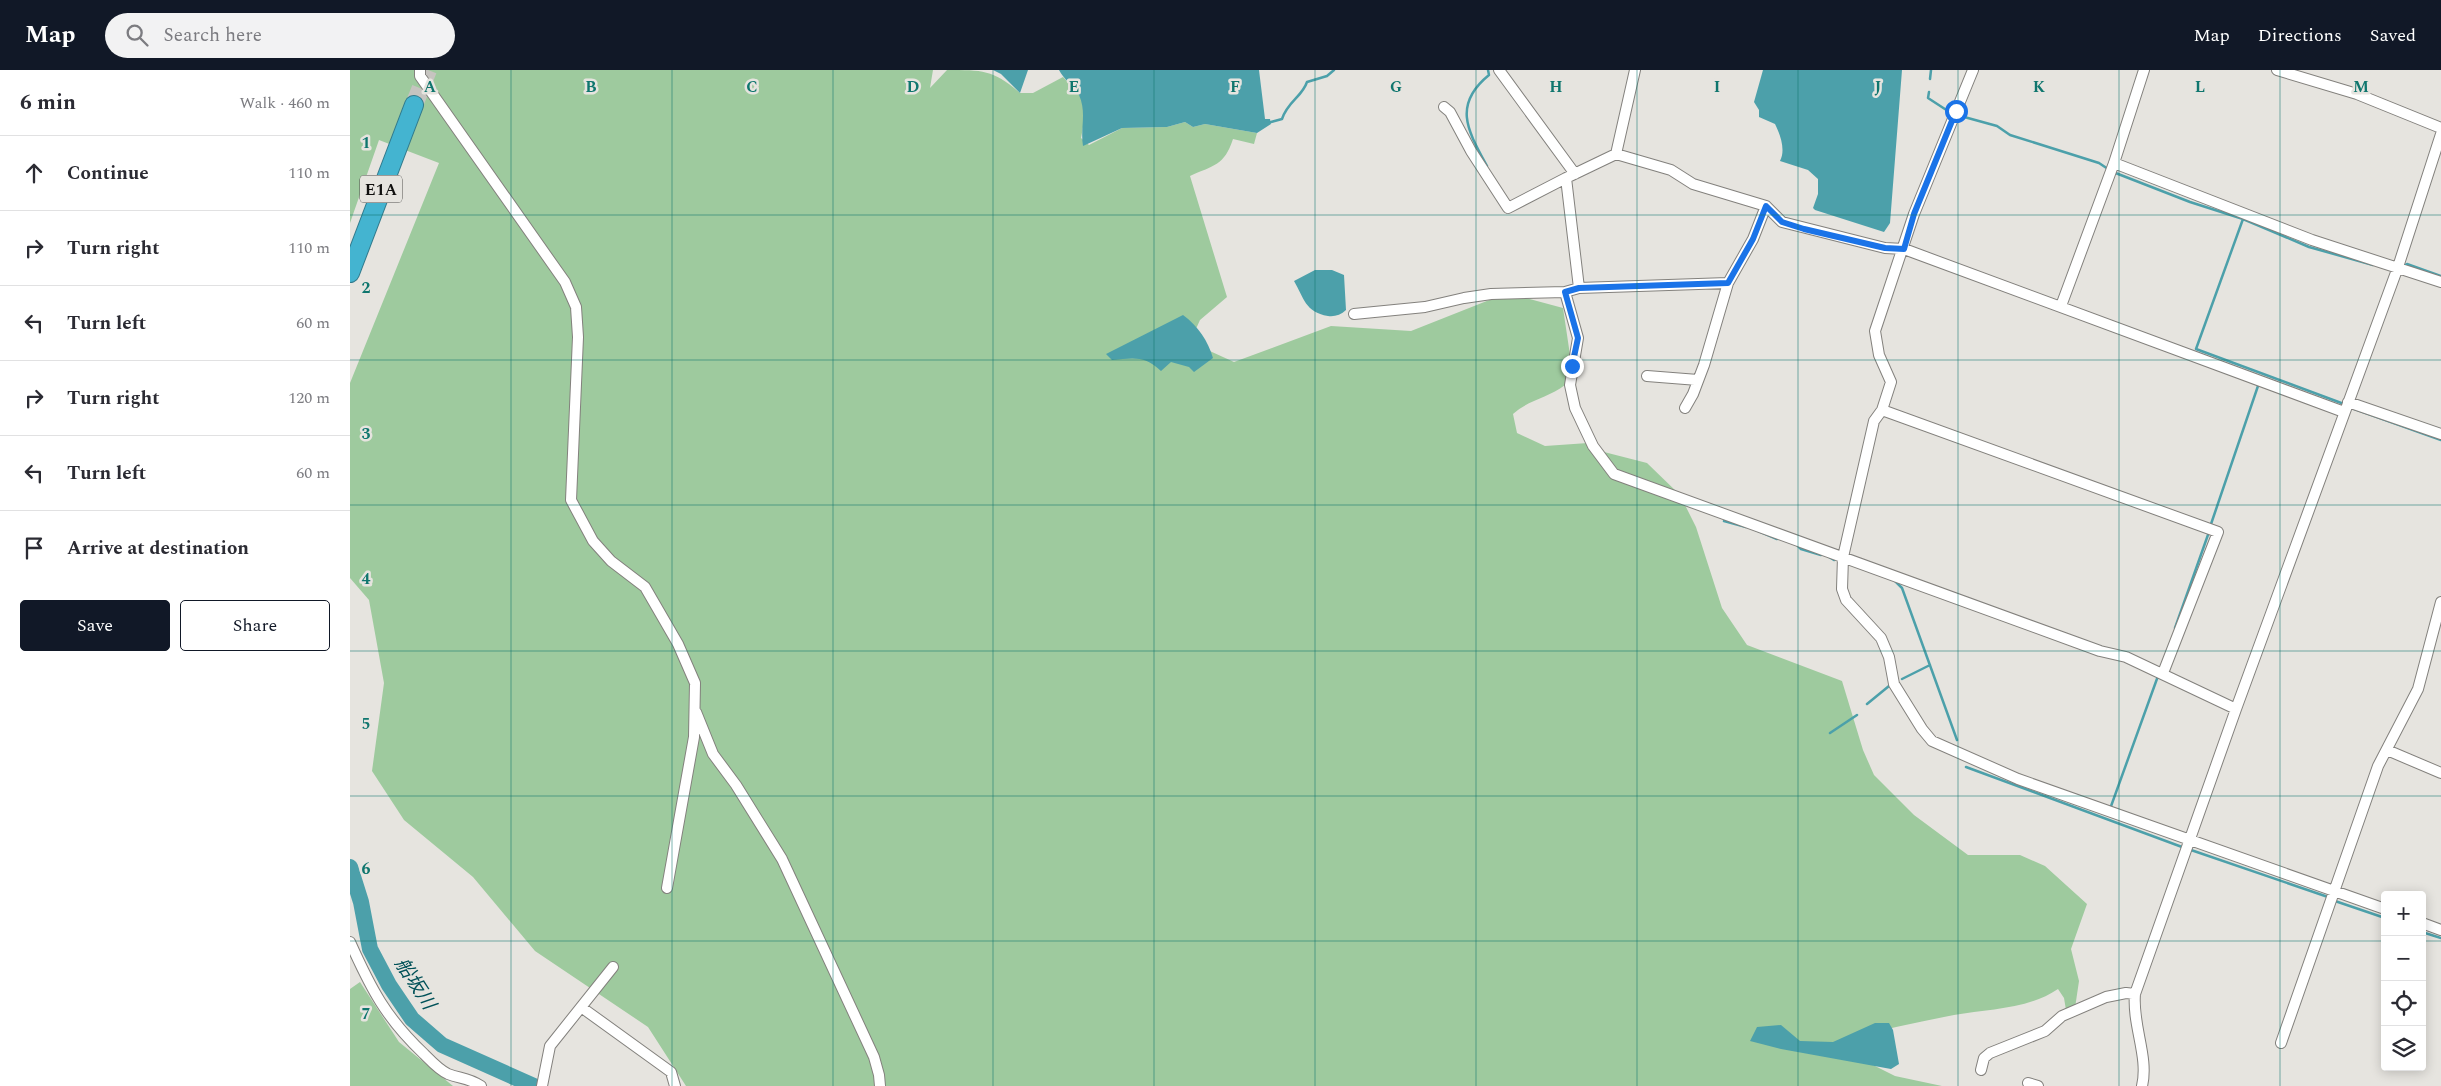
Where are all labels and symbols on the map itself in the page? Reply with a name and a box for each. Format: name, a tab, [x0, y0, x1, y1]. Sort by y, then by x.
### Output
text: A	[424, 75, 437, 99]
text: B	[585, 75, 597, 99]
text: C	[746, 75, 758, 99]
text: D	[907, 75, 920, 99]
text: E	[1069, 75, 1079, 99]
text: F	[1230, 75, 1240, 99]
text: G	[1390, 75, 1402, 99]
text: H	[1549, 75, 1563, 99]
text: I	[1714, 75, 1720, 99]
text: J	[1875, 75, 1882, 99]
text: K	[2033, 75, 2046, 99]
text: L	[2195, 75, 2205, 99]
text: M	[2353, 75, 2369, 99]
route start	[1945, 100, 1968, 123]
text: 1	[362, 131, 370, 155]
road number: E1A	[360, 176, 402, 202]
text: 2	[362, 276, 371, 300]
route end	[1561, 355, 1584, 378]
text: 3	[362, 422, 371, 446]
text: 4	[362, 567, 371, 591]
text: 5	[362, 712, 370, 736]
text: 6	[362, 857, 371, 881]
water label: 船坂川	[387, 952, 444, 1017]
text: 7	[362, 1002, 371, 1026]

